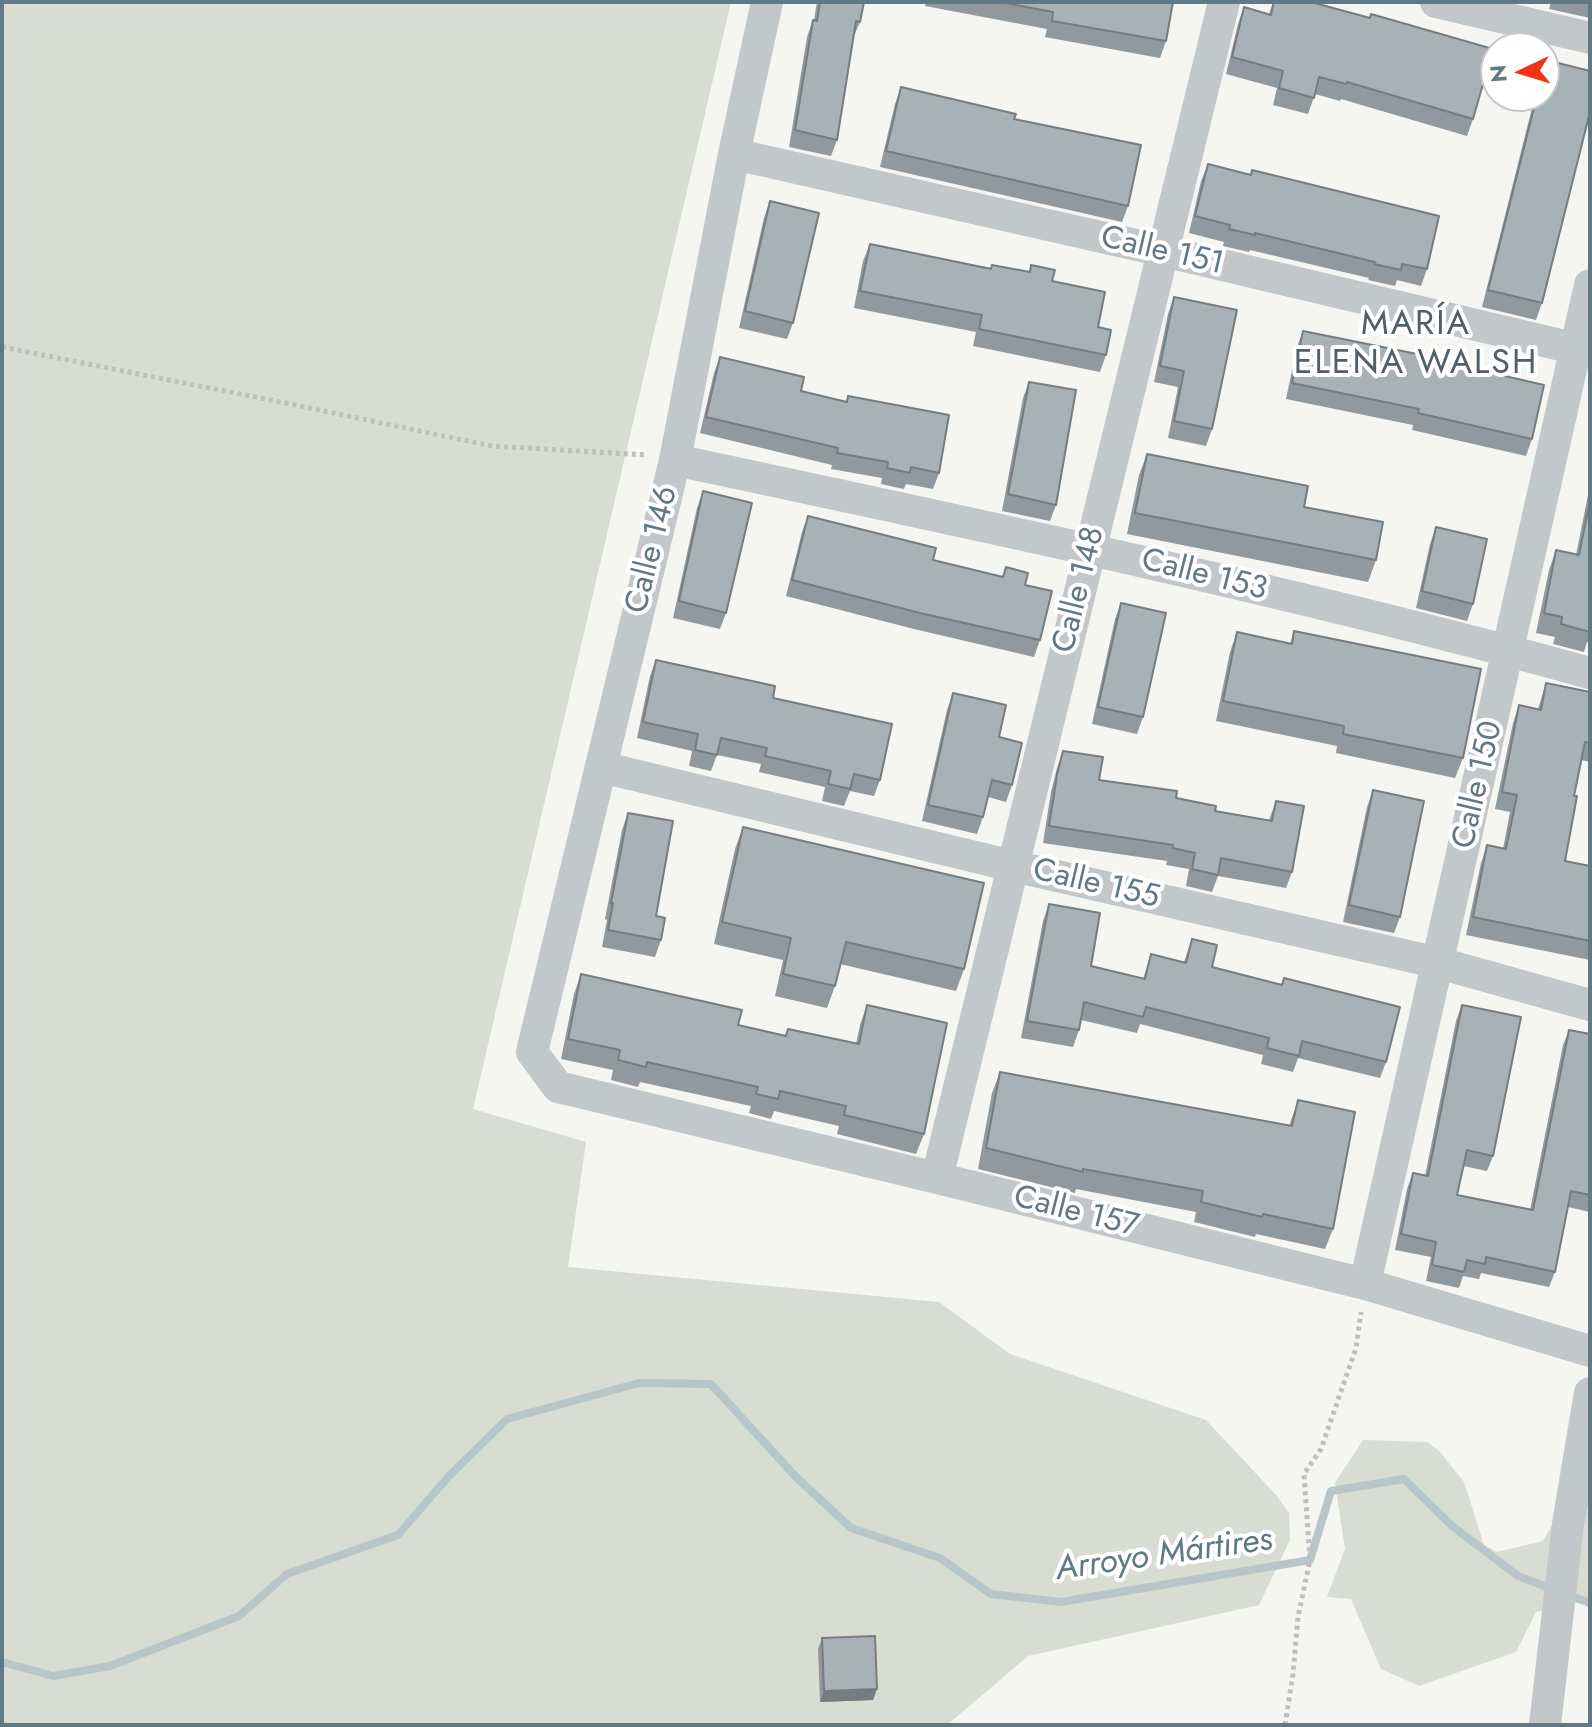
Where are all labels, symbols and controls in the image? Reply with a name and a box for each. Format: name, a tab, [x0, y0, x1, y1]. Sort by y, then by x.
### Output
north arrow	[1480, 32, 1560, 112]
text: N	[1481, 64, 1515, 83]
street label: Calle 151	[1097, 219, 1227, 285]
district label: MARÍA ELENA WALSH	[1294, 306, 1538, 386]
street label: Calle 146	[619, 482, 687, 618]
street label: Calle 148	[1046, 523, 1114, 657]
street label: Calle 153	[1137, 542, 1271, 610]
street label: Calle 150	[1446, 717, 1512, 853]
street label: Calle 155	[1029, 852, 1163, 918]
street label: Calle 157	[1010, 1179, 1142, 1247]
water label: Arroyo Mártires	[1053, 1521, 1275, 1591]

